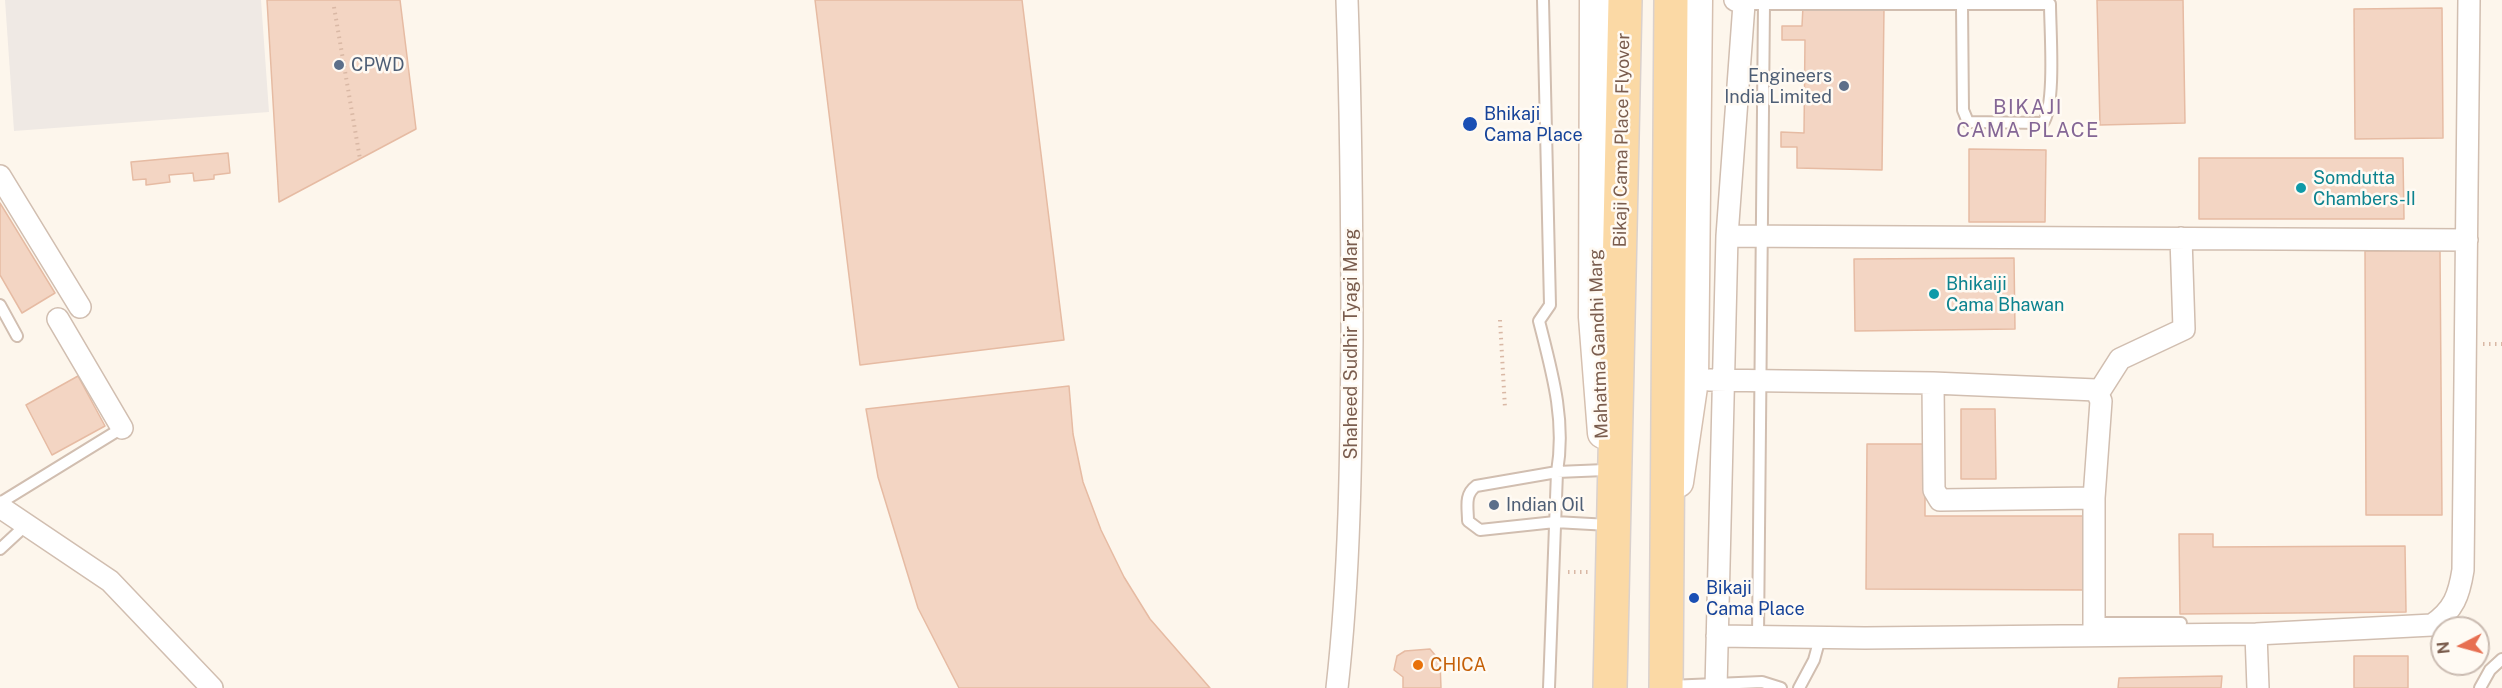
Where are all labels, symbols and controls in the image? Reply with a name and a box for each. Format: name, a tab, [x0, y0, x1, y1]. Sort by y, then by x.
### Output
street label: Bikaji Cama Place Flyover	[1609, 33, 1635, 247]
place label: CPWD	[351, 54, 404, 76]
marker: CPWD	[332, 58, 346, 72]
place label: Engineers India Limited	[1724, 65, 1832, 107]
marker: Engineers India Limited	[1837, 79, 1851, 93]
district label: BIKAJI CAMA PLACE	[1956, 96, 2100, 143]
place label: Bhikaji Cama Place	[1484, 103, 1583, 146]
marker: Bhikaji Cama Place	[1461, 115, 1479, 133]
place label: Somdutta Chambers-II	[2313, 167, 2416, 210]
marker: Somdutta Chambers-II	[2294, 181, 2308, 195]
street label: Shaheed Sudhir Tyagi Marg	[1340, 228, 1362, 460]
street label: Mahatma Gandhi Marg	[1585, 249, 1613, 439]
place label: Bhikaiji Cama Bhawan	[1946, 273, 2064, 316]
marker: Bhikaiji Cama Bhawan	[1927, 287, 1941, 301]
place label: Indian Oil	[1506, 494, 1585, 516]
marker: Indian Oil	[1487, 498, 1501, 512]
place label: Bikaji Cama Place	[1706, 577, 1805, 620]
marker: Bikaji Cama Place	[1687, 591, 1701, 605]
north arrow	[2430, 616, 2490, 676]
text: N	[2433, 641, 2454, 655]
place label: CHICA	[1430, 654, 1486, 676]
marker: CHICA	[1411, 658, 1425, 672]

